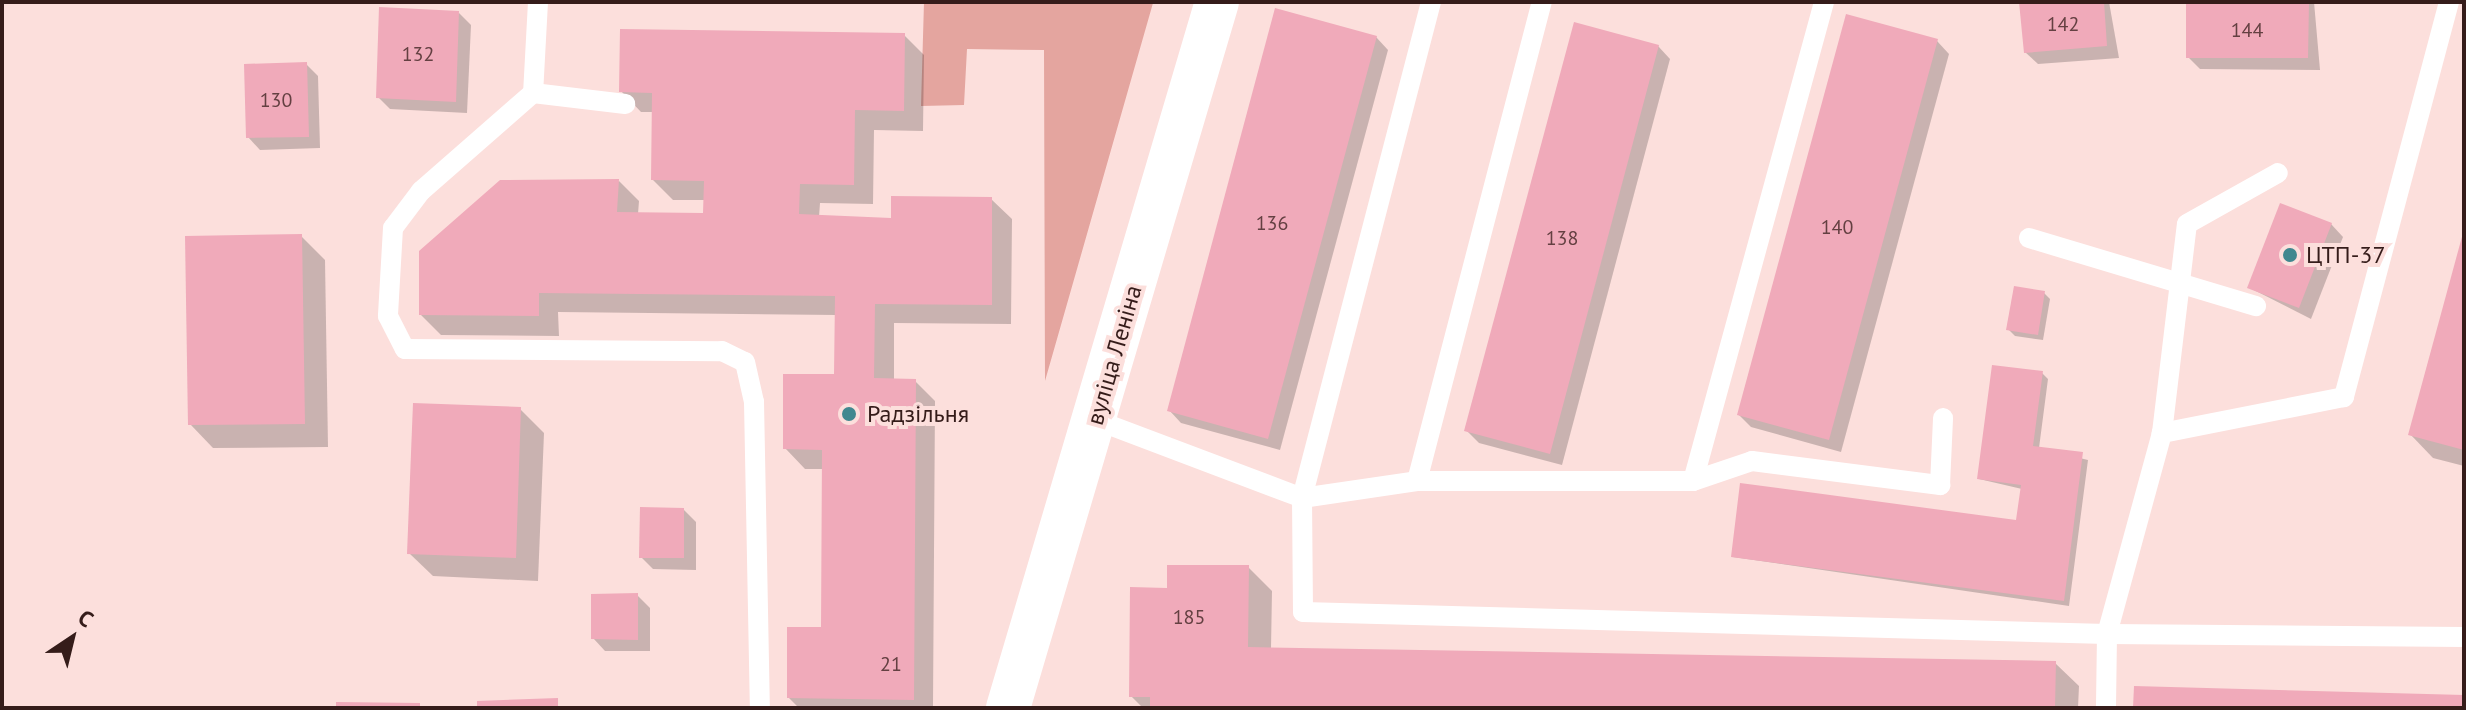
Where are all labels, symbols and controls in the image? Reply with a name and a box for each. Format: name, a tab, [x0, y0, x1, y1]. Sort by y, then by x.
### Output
house number: 142	[2047, 12, 2079, 36]
house number: 144	[2231, 18, 2263, 42]
house number: 132	[402, 42, 434, 66]
house number: 130	[260, 88, 292, 112]
house number: 136	[1256, 211, 1288, 235]
house number: 140	[1821, 215, 1853, 239]
house number: 138	[1546, 226, 1578, 250]
place label: ЦТП-37	[2306, 241, 2385, 269]
marker: ЦТП-37	[2281, 246, 2299, 264]
street label: вуліца Леніна	[1080, 282, 1148, 428]
place label: Радзільня	[867, 400, 969, 428]
marker: Радзільня	[838, 403, 860, 425]
north arrow	[32, 598, 112, 678]
text: С	[73, 603, 99, 633]
house number: 185	[1173, 605, 1205, 629]
house number: 21	[880, 652, 902, 676]

